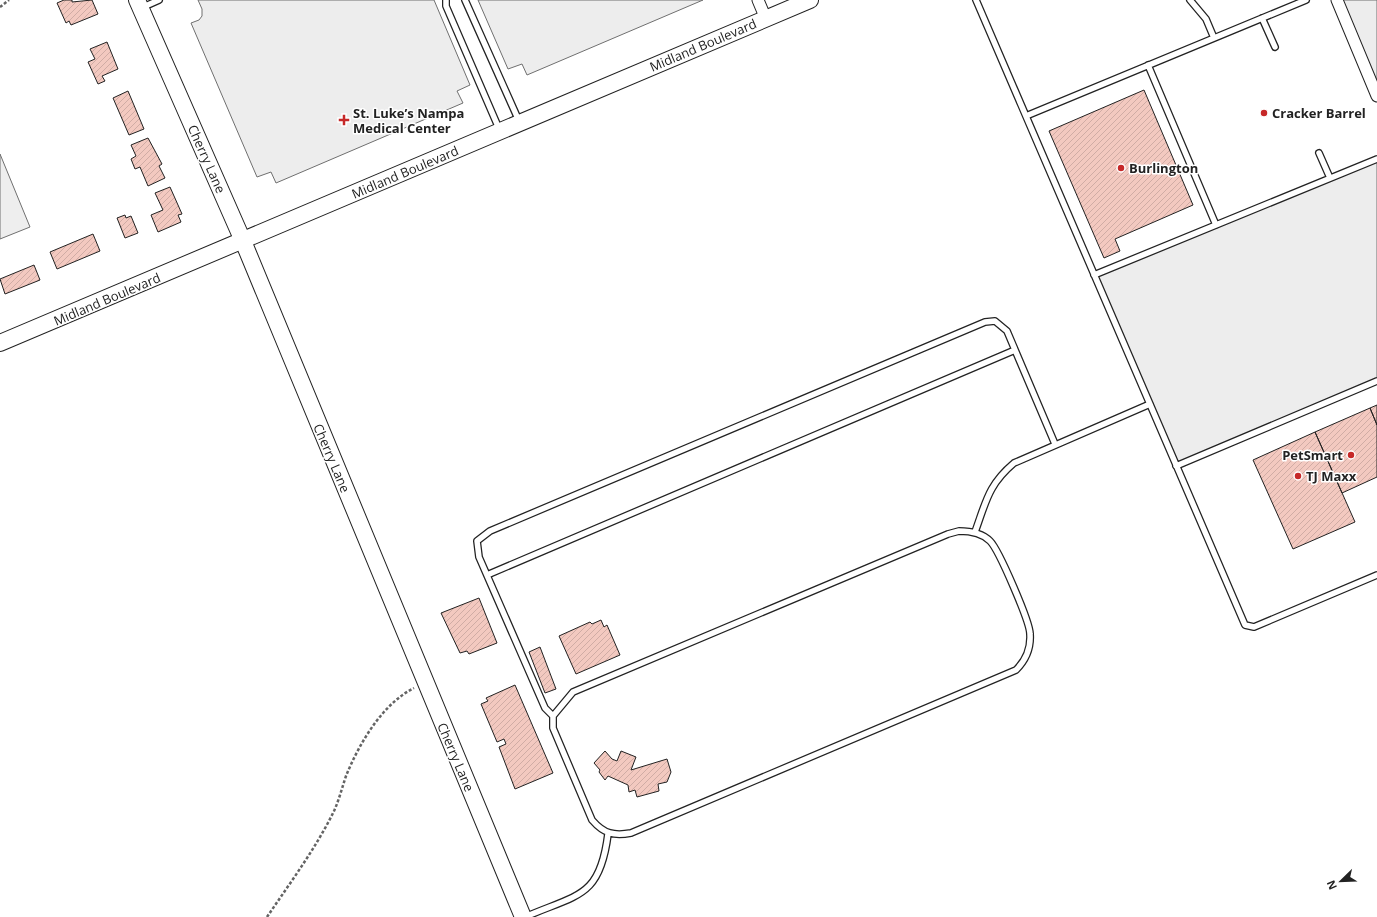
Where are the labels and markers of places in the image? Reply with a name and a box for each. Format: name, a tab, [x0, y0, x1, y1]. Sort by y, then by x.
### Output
place label: St. Luke’s Nampa Medical Center	[353, 104, 464, 137]
place label: Cracker Barrel	[1272, 104, 1366, 122]
marker: Cracker Barrel	[1259, 108, 1269, 118]
marker: St. Luke’s Nampa Medical Center	[338, 114, 350, 126]
place label: Burlington	[1129, 159, 1198, 177]
marker: Burlington	[1116, 163, 1126, 173]
place label: PetSmart	[1282, 446, 1343, 464]
marker: PetSmart	[1346, 450, 1356, 460]
place label: TJ Maxx	[1306, 467, 1357, 485]
marker: TJ Maxx	[1293, 471, 1303, 481]

